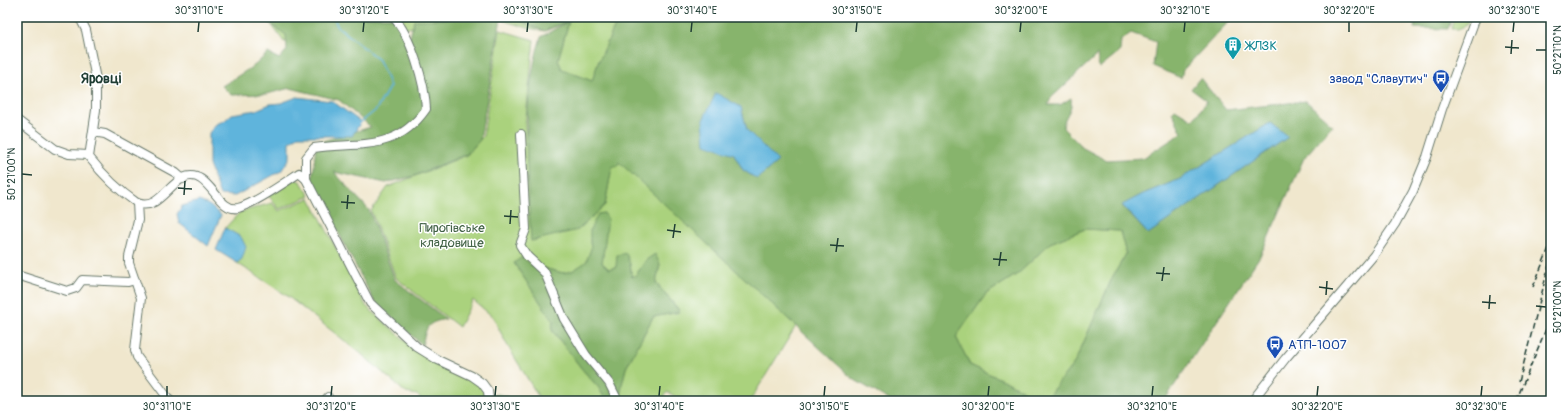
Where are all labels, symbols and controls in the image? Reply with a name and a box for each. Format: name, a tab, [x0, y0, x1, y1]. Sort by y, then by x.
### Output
text: 30°31'10"E	[175, 5, 223, 17]
text: 30°31'20"E	[339, 5, 389, 17]
text: 30°31'30"E	[503, 5, 553, 17]
text: 30°31'40"E	[667, 5, 717, 17]
text: 30°31'50"E	[832, 5, 882, 17]
text: 30°32'00"E	[995, 5, 1047, 17]
text: 30°32'10"E	[1160, 5, 1210, 17]
text: 30°32'20"E	[1323, 5, 1375, 17]
text: 30°32'30"E	[1488, 5, 1540, 17]
text: 50°21'10"N	[1552, 25, 1564, 75]
building icon: ЖЛЗК	[1223, 35, 1243, 60]
place label: ЖЛЗК	[1244, 38, 1277, 54]
bus stop icon: завод "Славутич"	[1431, 68, 1451, 93]
district label: Яровці	[81, 70, 122, 87]
place label: завод "Славутич"	[1329, 71, 1428, 87]
text: 50°21'00"N	[6, 147, 18, 200]
park label: Пирогівське кладовище	[419, 220, 485, 251]
text: 50°21'00"N	[1552, 280, 1564, 333]
bus stop icon: АТП-1007	[1265, 334, 1285, 359]
place label: АТП-1007	[1288, 337, 1347, 353]
text: 30°31'10"E	[143, 401, 191, 413]
text: 30°31'20"E	[306, 401, 356, 413]
text: 30°31'30"E	[470, 401, 520, 413]
text: 30°31'40"E	[634, 401, 684, 413]
text: 30°31'50"E	[799, 401, 849, 413]
text: 30°32'00"E	[962, 401, 1014, 413]
text: 30°32'10"E	[1127, 401, 1177, 413]
text: 30°32'20"E	[1291, 401, 1343, 413]
text: 30°32'30"E	[1455, 401, 1507, 413]

